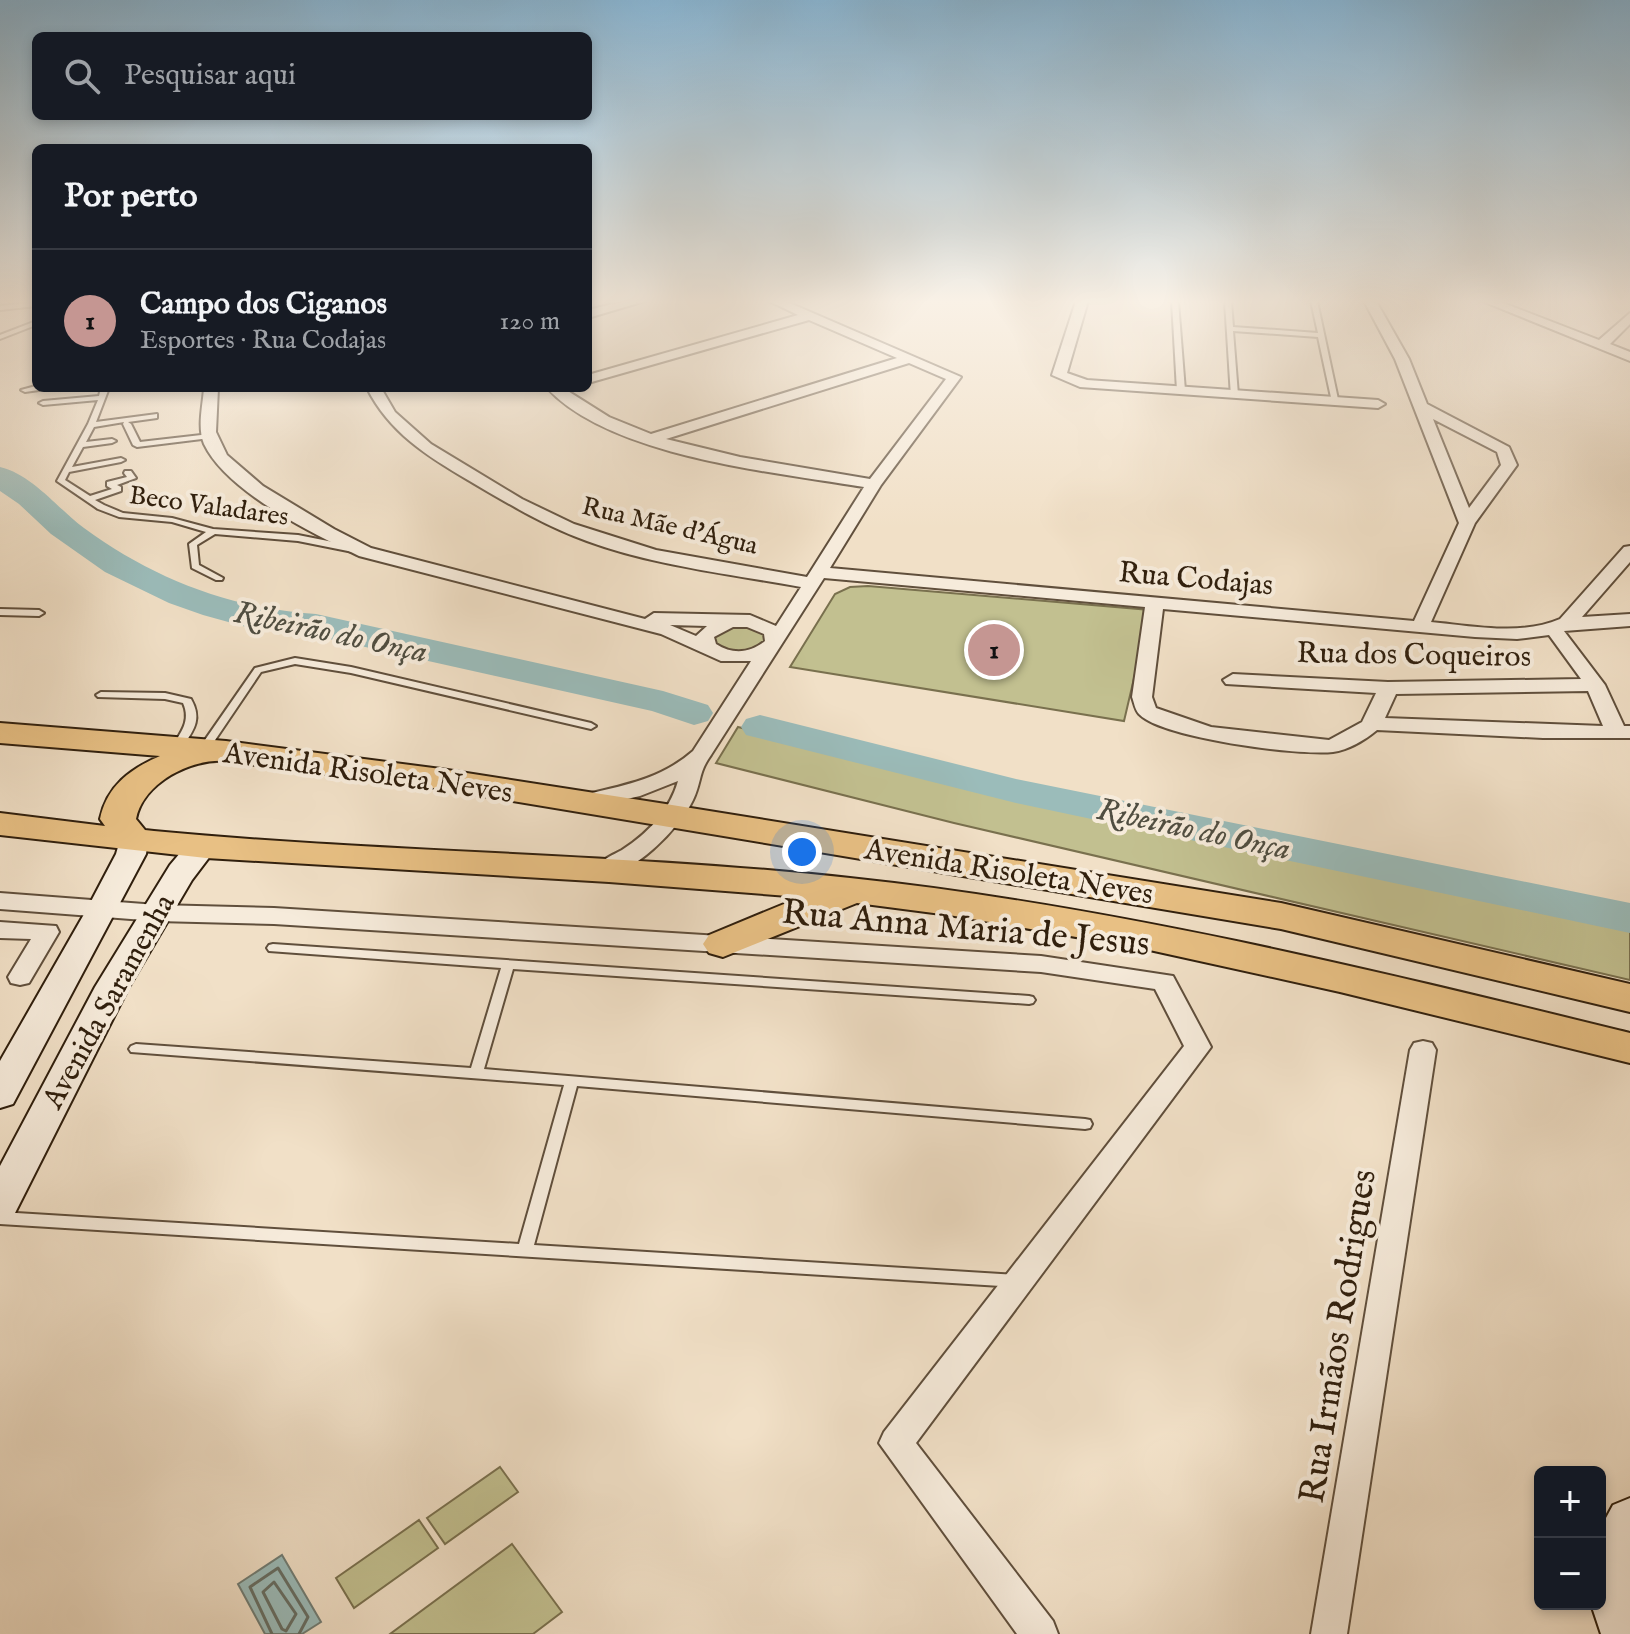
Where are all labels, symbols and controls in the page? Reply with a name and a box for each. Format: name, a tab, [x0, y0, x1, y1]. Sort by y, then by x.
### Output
search box	[32, 32, 592, 120]
icon: search	[60, 54, 104, 98]
text: Pesquisar aqui	[124, 57, 296, 95]
text: Por perto	[64, 175, 198, 218]
text: Campo dos Ciganos	[140, 286, 387, 324]
text: 1	[85, 305, 95, 338]
text: 120 m	[500, 305, 560, 338]
text: Esportes · Rua Codajas	[140, 324, 386, 357]
street label: Beco Valadares	[127, 479, 291, 534]
street label: Rua Mãe d'Água	[578, 490, 762, 563]
street label: Rua Codajas	[1117, 554, 1275, 606]
water label: Ribeirão do Onça	[230, 593, 431, 674]
pin: 1	[968, 620, 1020, 680]
street label: Rua dos Coqueiros	[1296, 635, 1532, 677]
street label: Avenida Risoleta Neves	[220, 735, 515, 813]
water label: Ribeirão do Onça	[1093, 790, 1294, 871]
street label: Avenida Risoleta Neves	[861, 831, 1156, 915]
your location	[782, 832, 822, 872]
street label: Avenida Saramenha	[34, 888, 185, 1117]
street label: Rua Anna Maria de Jesus	[780, 890, 1152, 968]
street label: Rua Irmãos Rodrigues	[1290, 1166, 1388, 1507]
map controls	[1534, 1466, 1606, 1610]
button: +	[1534, 1466, 1606, 1538]
button: −	[1534, 1538, 1606, 1610]

